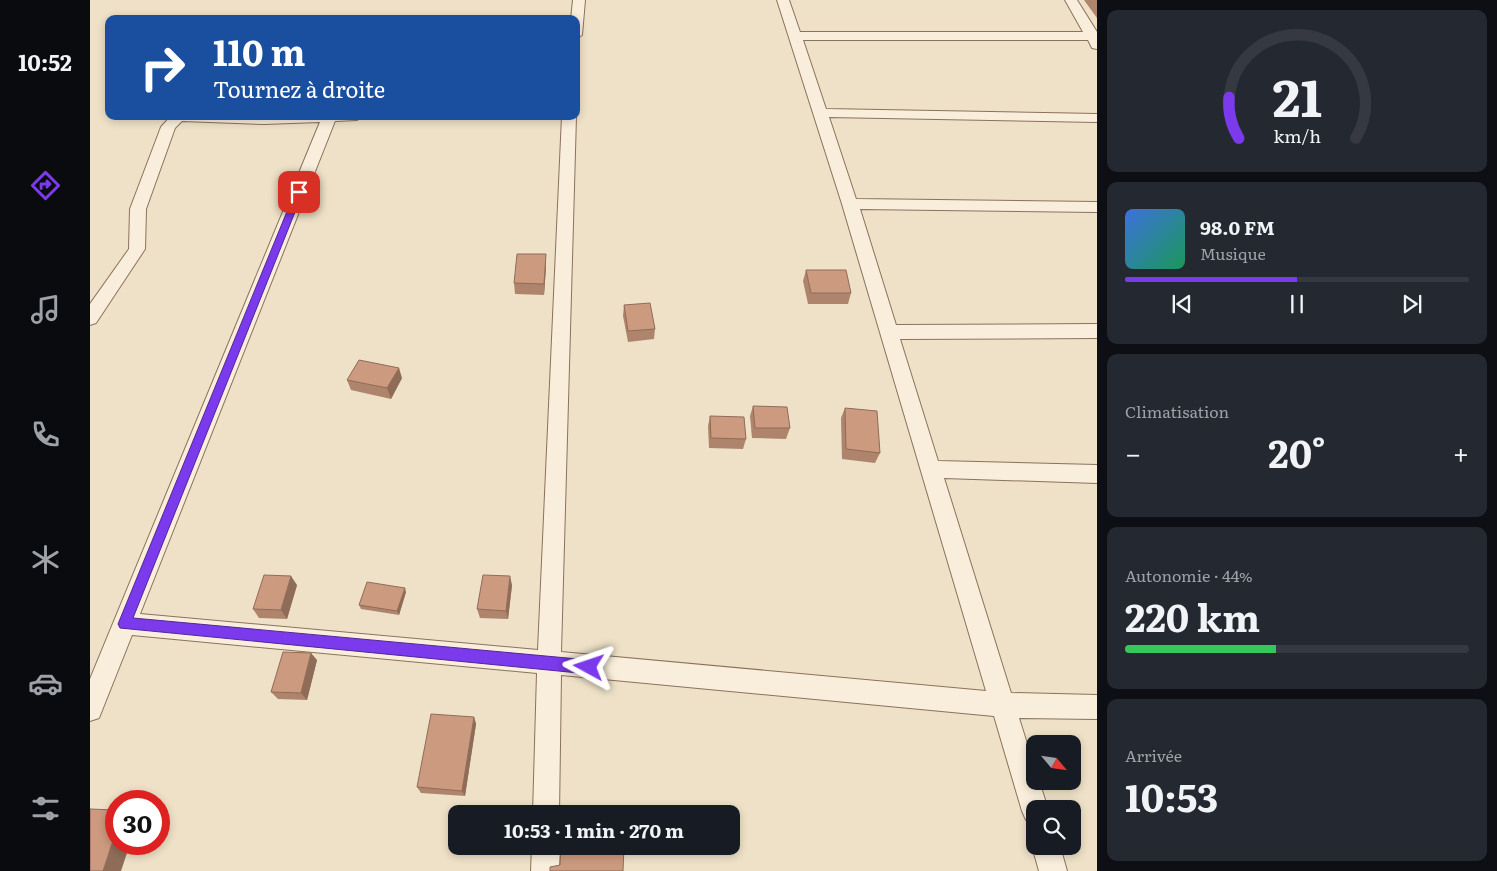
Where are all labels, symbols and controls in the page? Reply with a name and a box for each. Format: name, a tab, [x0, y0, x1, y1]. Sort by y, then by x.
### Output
text: 110 m	[213, 25, 305, 77]
icon: right	[130, 35, 195, 100]
text: 10:52	[18, 45, 72, 78]
text: 21	[1272, 56, 1322, 133]
text: Tournez à droite	[213, 72, 385, 105]
text: km/h	[1273, 122, 1321, 149]
icon: directions	[28, 168, 63, 203]
pin	[278, 171, 320, 213]
icon: arrive	[285, 178, 313, 206]
text: 98.0 FM	[1200, 213, 1275, 241]
text: Musique	[1200, 241, 1266, 265]
icon: previous	[1168, 290, 1196, 318]
icon: pause	[1283, 290, 1311, 318]
icon: next	[1398, 290, 1426, 318]
icon: music	[28, 292, 63, 327]
text: Climatisation	[1125, 399, 1229, 423]
icon: phone	[28, 417, 63, 452]
text: 20°	[1268, 423, 1326, 480]
text: −	[1125, 431, 1141, 473]
text: +	[1453, 431, 1469, 473]
icon: climate	[28, 542, 63, 577]
text: Autonomie · 44%	[1125, 563, 1253, 587]
text: 220 km	[1125, 587, 1260, 644]
position arrow	[562, 640, 614, 692]
icon: car	[28, 666, 63, 701]
north arrow	[1026, 735, 1081, 790]
map controls	[1026, 735, 1081, 855]
text: Arrivée	[1125, 743, 1182, 767]
text: 10:53	[1125, 767, 1218, 824]
speed limit sign: 30	[105, 790, 170, 855]
icon: filters	[28, 791, 63, 826]
button: search	[1026, 800, 1081, 855]
text: 10:53 · 1 min · 270 m	[504, 816, 684, 844]

